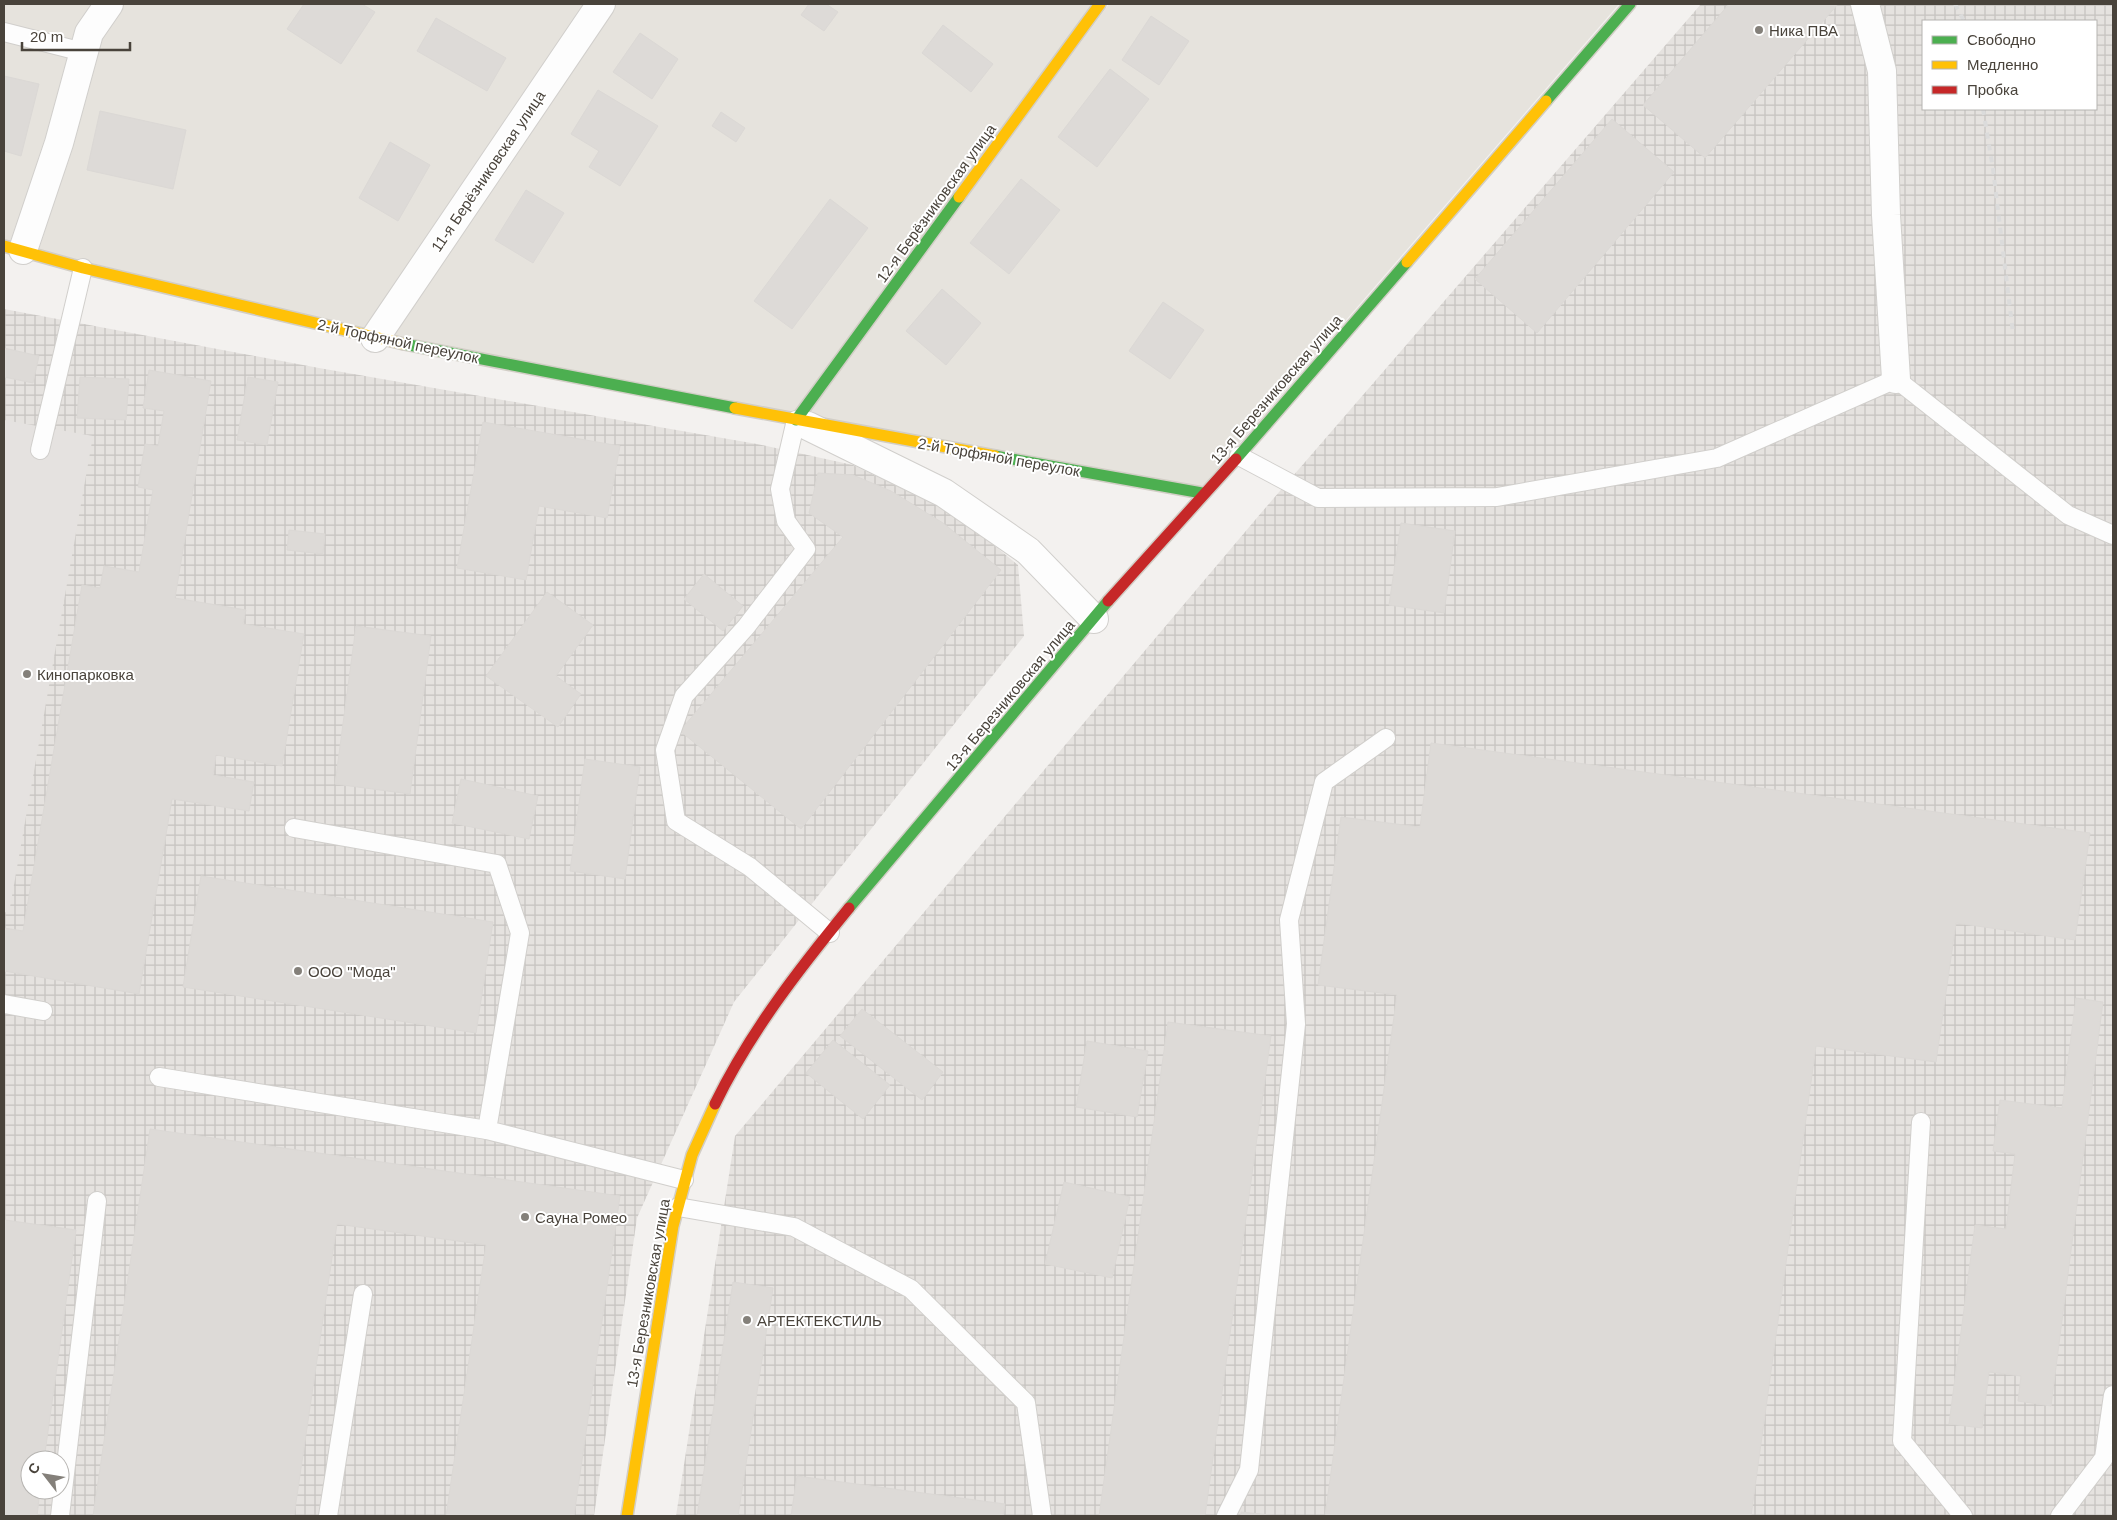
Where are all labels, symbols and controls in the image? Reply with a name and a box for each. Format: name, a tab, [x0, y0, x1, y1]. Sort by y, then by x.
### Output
scale bar	[22, 20, 130, 52]
legend	[1922, 20, 2097, 110]
place label: Ника ПВА	[1769, 22, 1838, 39]
marker: Ника ПВА	[1753, 24, 1765, 36]
text: 20 m	[30, 28, 63, 45]
text: Свободно	[1967, 31, 2036, 48]
text: Медленно	[1967, 56, 2038, 73]
text: Пробка	[1967, 81, 2019, 98]
street label: 11-я Берёзниковская улица	[428, 87, 549, 255]
street label: 12-я Берёзниковская улица	[873, 120, 1000, 285]
street label: 13-я Березниковская улица	[1207, 311, 1346, 467]
street label: 2-й Торфяной переулок	[316, 316, 480, 366]
street label: 2-й Торфяной переулок	[917, 434, 1082, 480]
street label: 13-я Березниковская улица	[942, 616, 1078, 774]
place label: Кинопарковка	[37, 666, 134, 683]
marker: Кинопарковка	[21, 668, 33, 680]
place label: ООО "Мода"	[308, 963, 396, 980]
marker: ООО "Мода"	[292, 965, 304, 977]
street label: 13-я Березниковская улица	[623, 1197, 673, 1389]
place label: Сауна Ромео	[535, 1209, 627, 1226]
marker: Сауна Ромео	[519, 1211, 531, 1223]
place label: АРТЕКТЕКСТИЛЬ	[757, 1312, 882, 1329]
marker: АРТЕКТЕКСТИЛЬ	[741, 1314, 753, 1326]
north arrow	[20, 1450, 70, 1500]
text: С	[24, 1460, 43, 1477]

